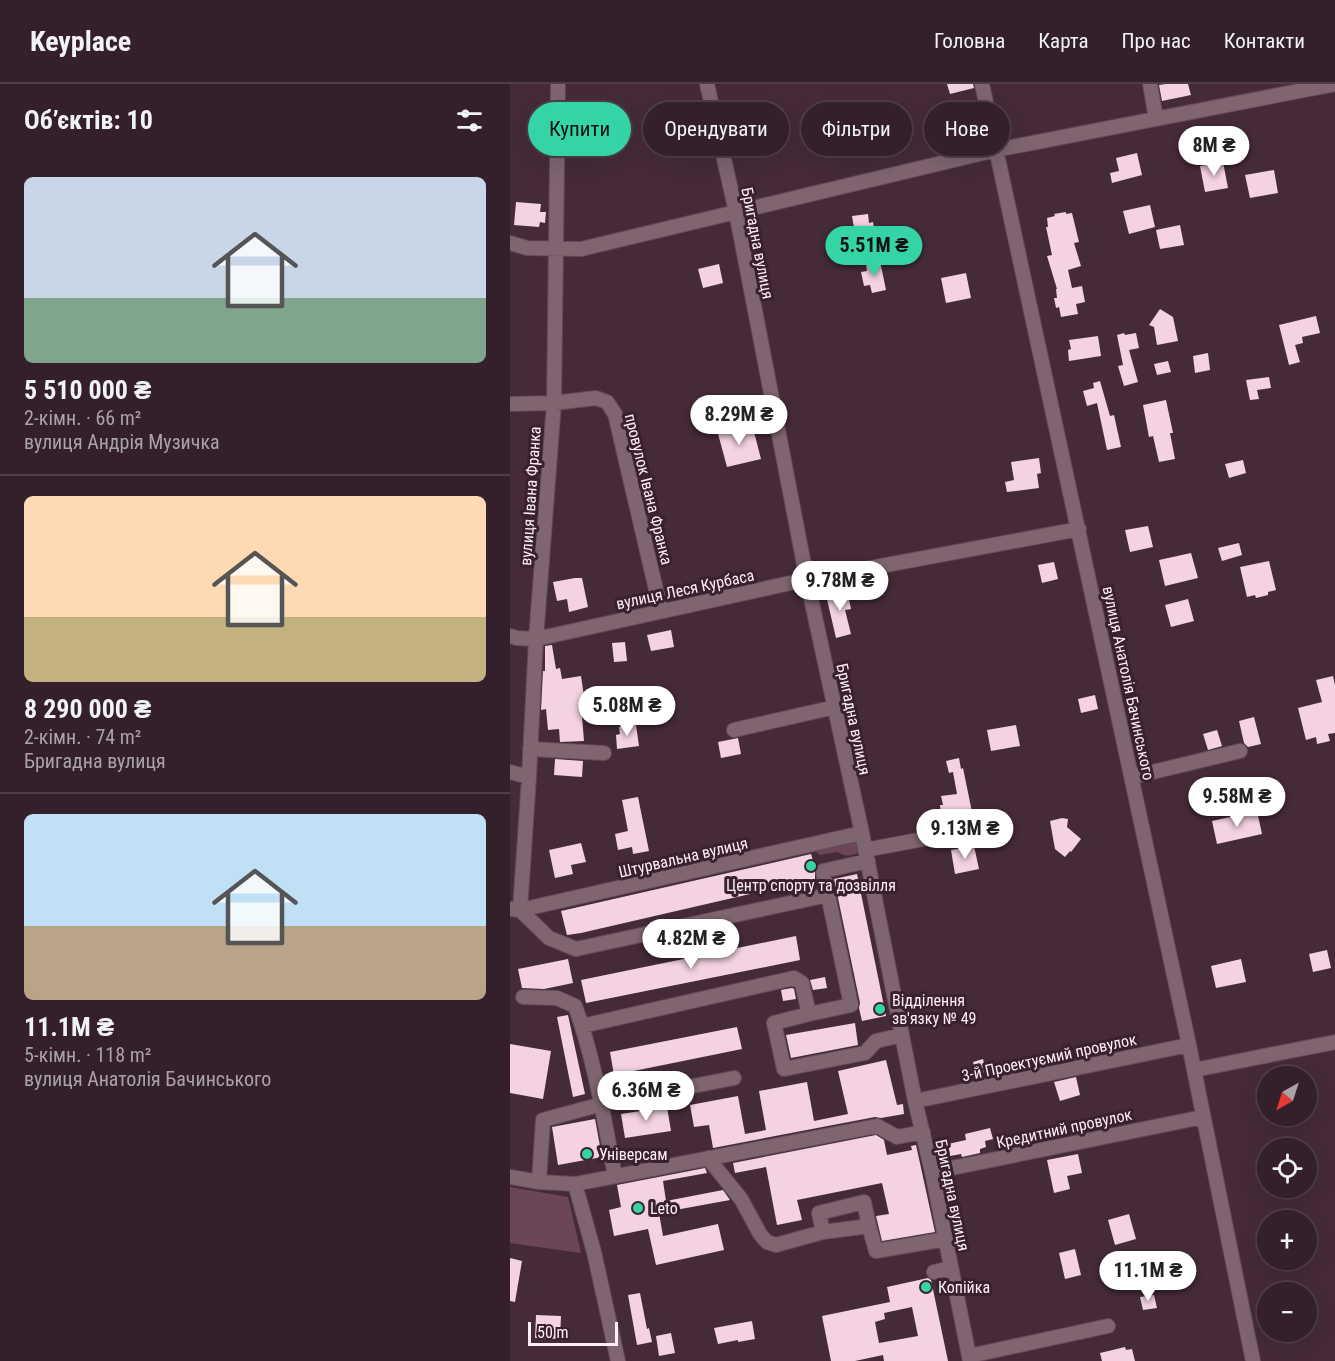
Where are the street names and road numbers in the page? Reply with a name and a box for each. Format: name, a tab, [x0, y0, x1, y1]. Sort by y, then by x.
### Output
street label: Бригадна вулиця	[737, 186, 778, 301]
street label: провулок Івана Франка	[621, 412, 676, 567]
street label: вулиця Івана Франка	[516, 426, 545, 566]
street label: вулиця Леся Курбаса	[614, 566, 756, 613]
street label: вулиця Анатолія Бачинського	[1099, 584, 1158, 782]
street label: Бригадна вулиця	[832, 662, 875, 777]
street label: Штурвальна вулиця	[617, 833, 750, 882]
street label: 3-й Проектуємий провулок	[960, 1030, 1139, 1085]
street label: Кредитний провулок	[995, 1105, 1134, 1152]
street label: Бригадна вулиця	[931, 1138, 974, 1253]

